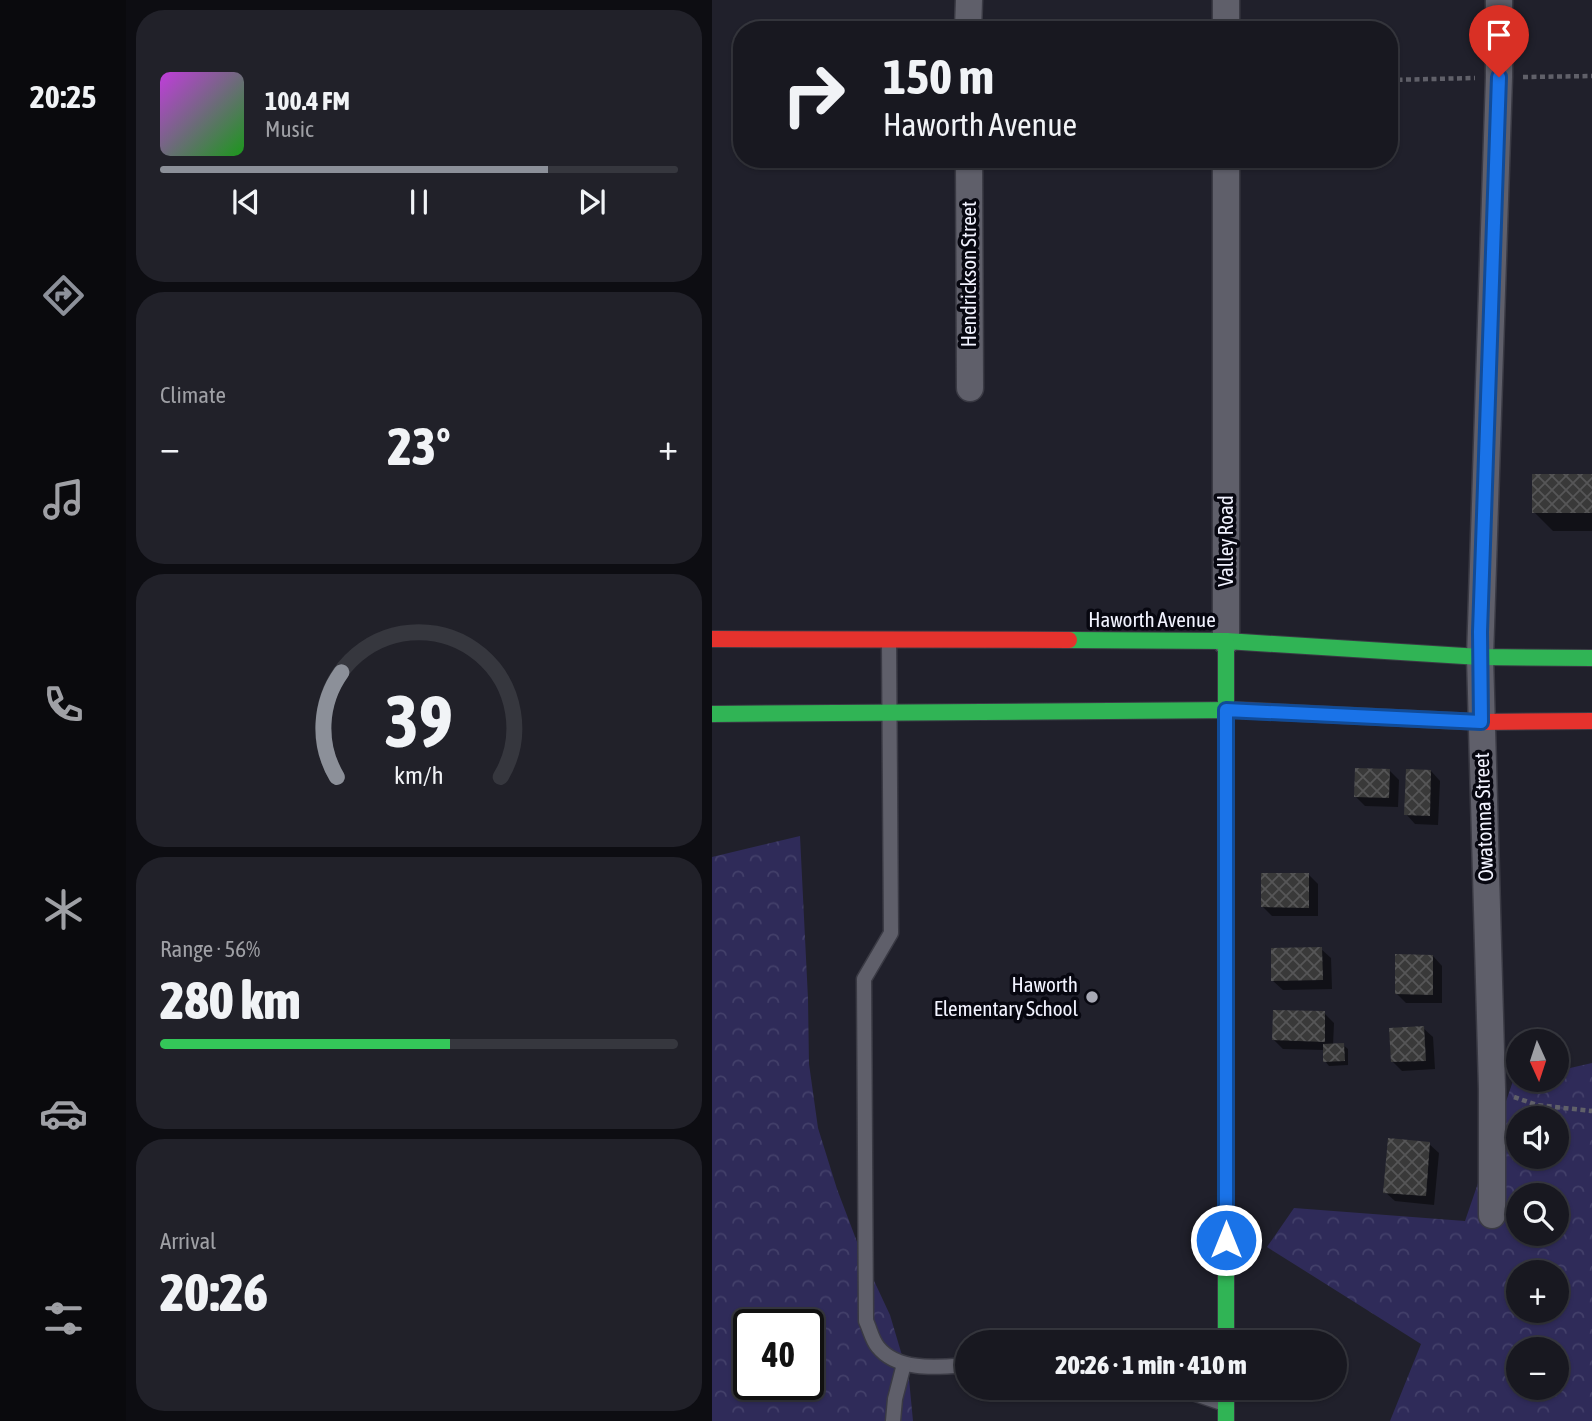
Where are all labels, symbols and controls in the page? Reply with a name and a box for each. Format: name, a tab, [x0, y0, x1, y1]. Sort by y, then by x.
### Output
pin	[1469, 5, 1529, 77]
icon: arrive	[1480, 16, 1518, 54]
text: 150 m	[883, 48, 994, 104]
icon: right	[768, 49, 859, 140]
text: 20:25	[30, 78, 96, 115]
text: 100.4 FM	[265, 86, 350, 116]
text: Haworth Avenue	[883, 106, 1077, 143]
text: Music	[265, 116, 313, 142]
icon: previous	[227, 183, 265, 221]
icon: pause	[400, 183, 438, 221]
icon: next	[573, 183, 611, 221]
street label: Hendrickson Street	[956, 201, 980, 347]
icon: directions	[39, 271, 88, 320]
text: Climate	[160, 382, 226, 408]
text: 23°	[387, 416, 451, 476]
text: −	[160, 425, 180, 468]
text: +	[658, 425, 678, 468]
icon: music	[39, 475, 88, 524]
street label: Valley Road	[1213, 495, 1237, 587]
street label: Haworth Avenue	[1088, 607, 1216, 631]
text: 39	[385, 679, 453, 762]
icon: phone	[39, 680, 88, 729]
street label: Owatonna Street	[1469, 752, 1497, 882]
text: km/h	[394, 760, 444, 788]
icon: climate	[39, 885, 88, 934]
text: Range · 56%	[160, 936, 260, 962]
text: 280 km	[160, 970, 301, 1030]
place label: Haworth Elementary School	[934, 972, 1078, 1020]
marker: Haworth Elementary School	[1084, 989, 1100, 1005]
north arrow	[1506, 1029, 1570, 1092]
map controls	[1506, 1029, 1569, 1400]
icon: car	[39, 1089, 88, 1138]
button: sound	[1506, 1106, 1569, 1169]
button: search	[1506, 1183, 1569, 1246]
position arrow	[1189, 1203, 1263, 1277]
text: Arrival	[160, 1228, 216, 1254]
button: +	[1506, 1260, 1569, 1323]
text: 20:26	[160, 1262, 268, 1322]
icon: filters	[39, 1294, 88, 1343]
speed limit sign: 40	[733, 1309, 824, 1400]
button: −	[1506, 1337, 1569, 1400]
text: 20:26 · 1 min · 410 m	[1055, 1350, 1247, 1380]

